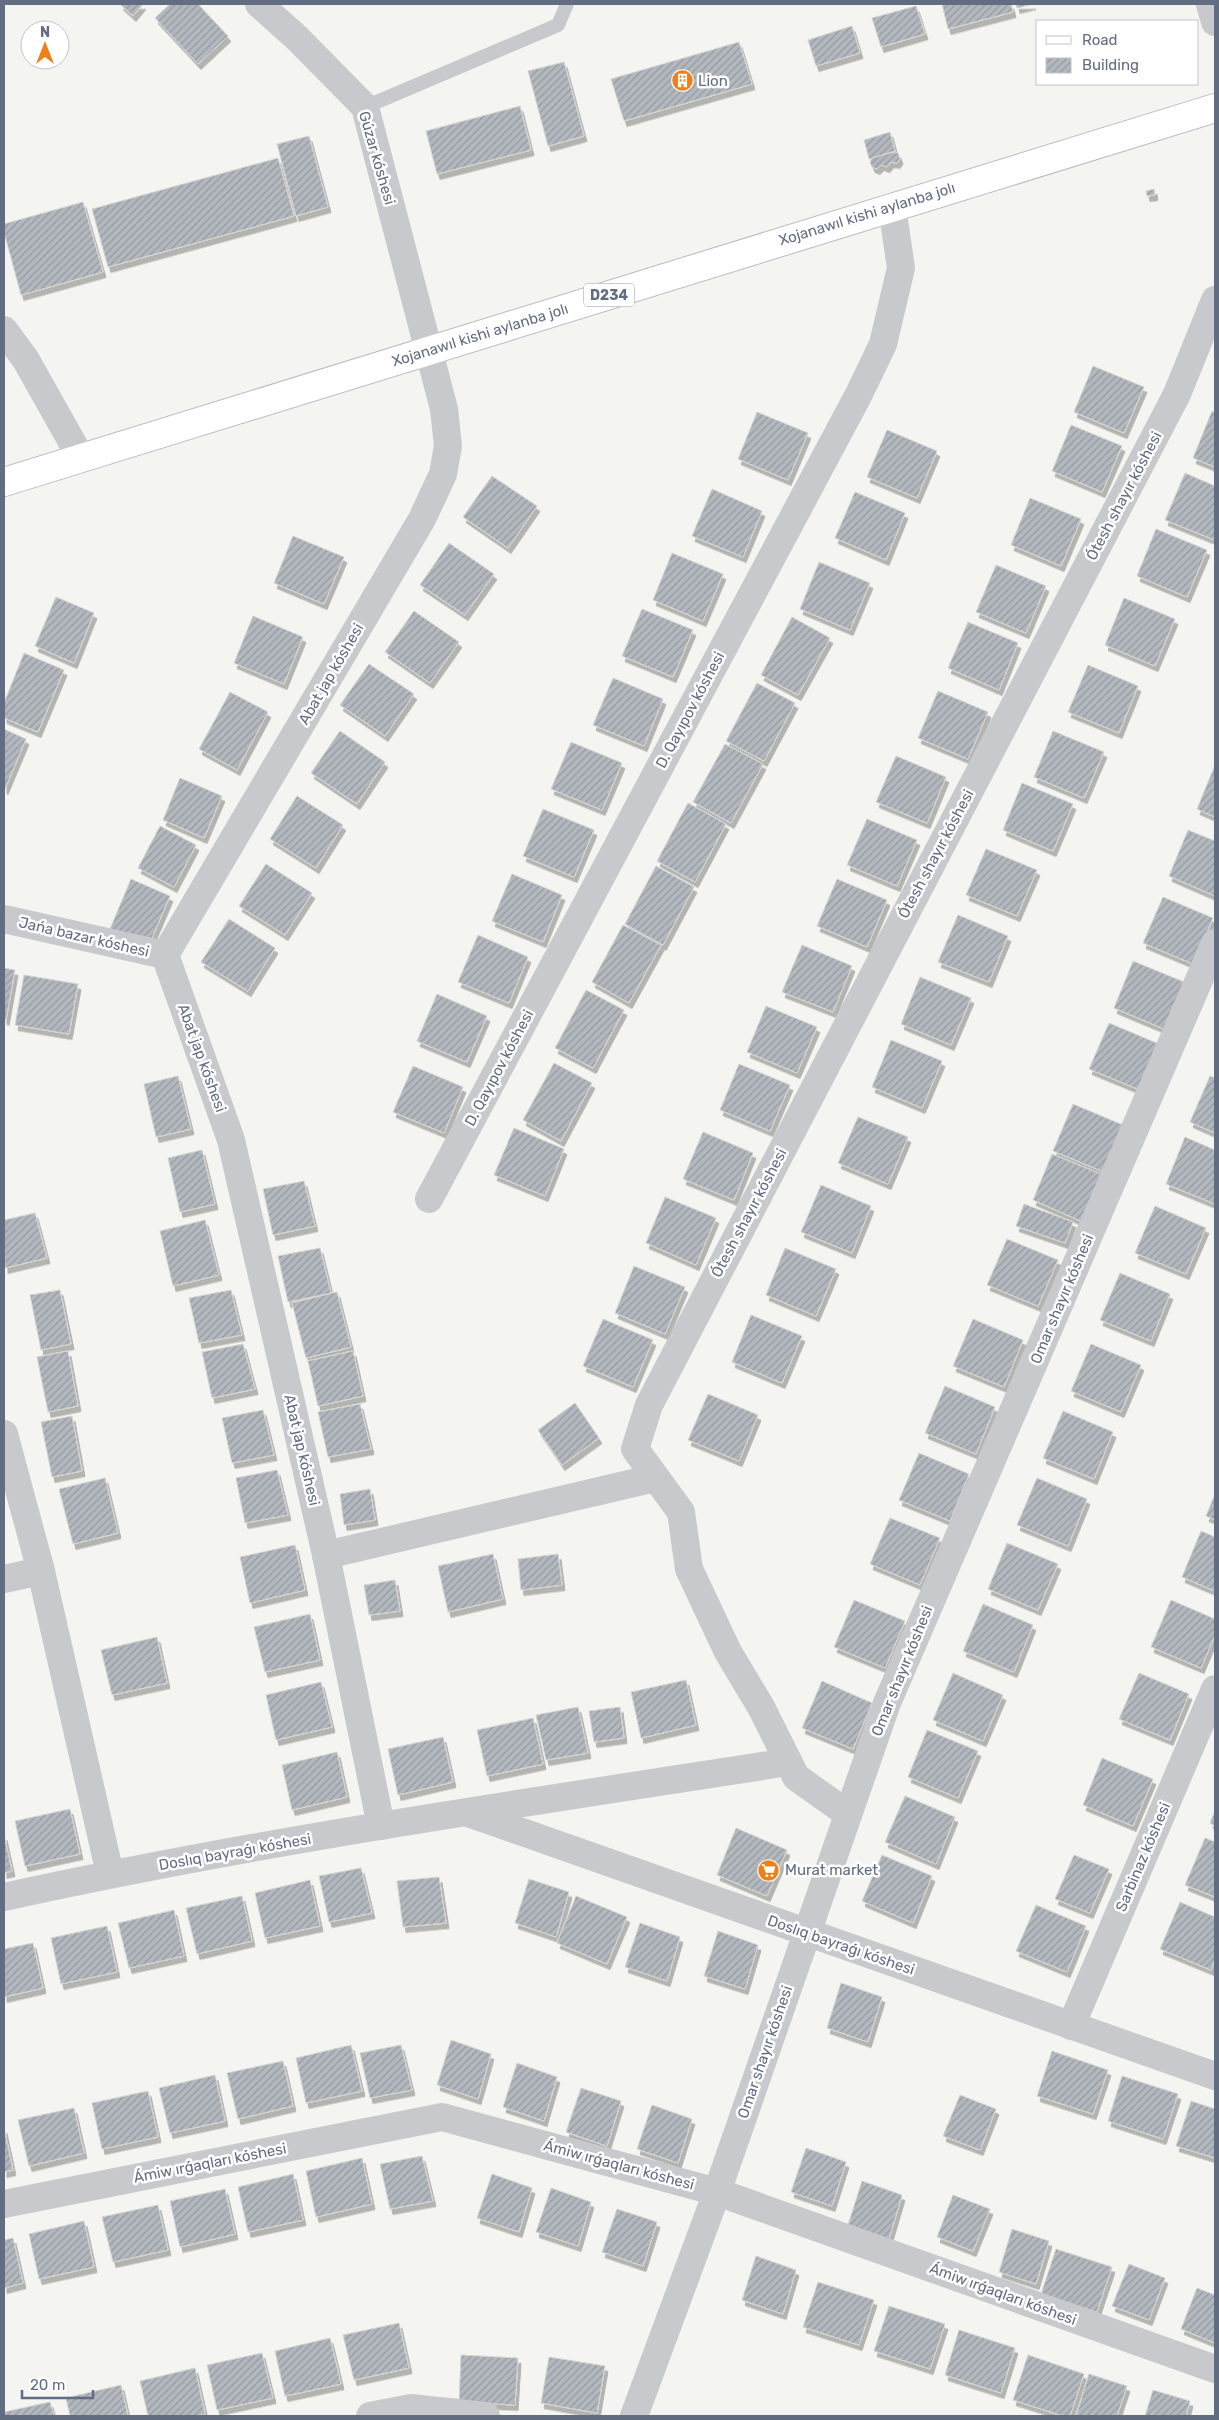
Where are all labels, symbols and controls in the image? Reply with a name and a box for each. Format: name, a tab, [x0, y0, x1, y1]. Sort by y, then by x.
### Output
north arrow	[20, 20, 70, 70]
legend	[1036, 20, 1199, 85]
text: N	[40, 24, 50, 41]
text: Road	[1082, 31, 1118, 49]
text: Building	[1082, 56, 1139, 74]
building icon: Lion	[670, 69, 694, 93]
place label: Lion	[698, 72, 728, 90]
street label: Gúzar kóshesi	[355, 109, 399, 207]
street label: Xojanawıl kishi aylanba jolı	[777, 179, 957, 249]
road number: D234	[584, 284, 634, 306]
street label: Xojanawıl kishi aylanba jolı	[390, 300, 570, 370]
street label: Ótesh shayır kóshesi	[1082, 429, 1166, 563]
street label: Abat jap kóshesi	[295, 620, 367, 728]
street label: D. Qayıpov kóshesi	[652, 649, 728, 771]
street label: Ótesh shayır kóshesi	[894, 787, 978, 921]
street label: Jańa bazar kóshesi	[17, 913, 151, 961]
street label: Abat jap kóshesi	[174, 1001, 230, 1115]
street label: D. Qayıpov kóshesi	[461, 1007, 537, 1129]
street label: Ótesh shayır kóshesi	[707, 1146, 791, 1280]
street label: Omar shayır kóshesi	[1027, 1231, 1097, 1367]
street label: Abat jap kóshesi	[280, 1392, 324, 1508]
street label: Omar shayır kóshesi	[868, 1603, 936, 1739]
street label: Sarbinaz kóshesi	[1112, 1800, 1174, 1914]
street label: Doslıq bayraǵı kóshesi	[157, 1830, 313, 1874]
supermarket icon: Murat market	[757, 1858, 781, 1882]
place label: Murat market	[785, 1861, 878, 1879]
street label: Doslıq bayraǵı kóshesi	[765, 1911, 917, 1979]
street label: Omar shayır kóshesi	[734, 1983, 796, 2121]
street label: Ámiw ırǵaqları kóshesi	[542, 2136, 696, 2194]
street label: Ámiw ırǵaqları kóshesi	[132, 2139, 288, 2187]
street label: Ámiw ırǵaqları kóshesi	[927, 2259, 1079, 2329]
scale bar	[22, 2368, 94, 2400]
text: 20 m	[30, 2376, 65, 2394]

